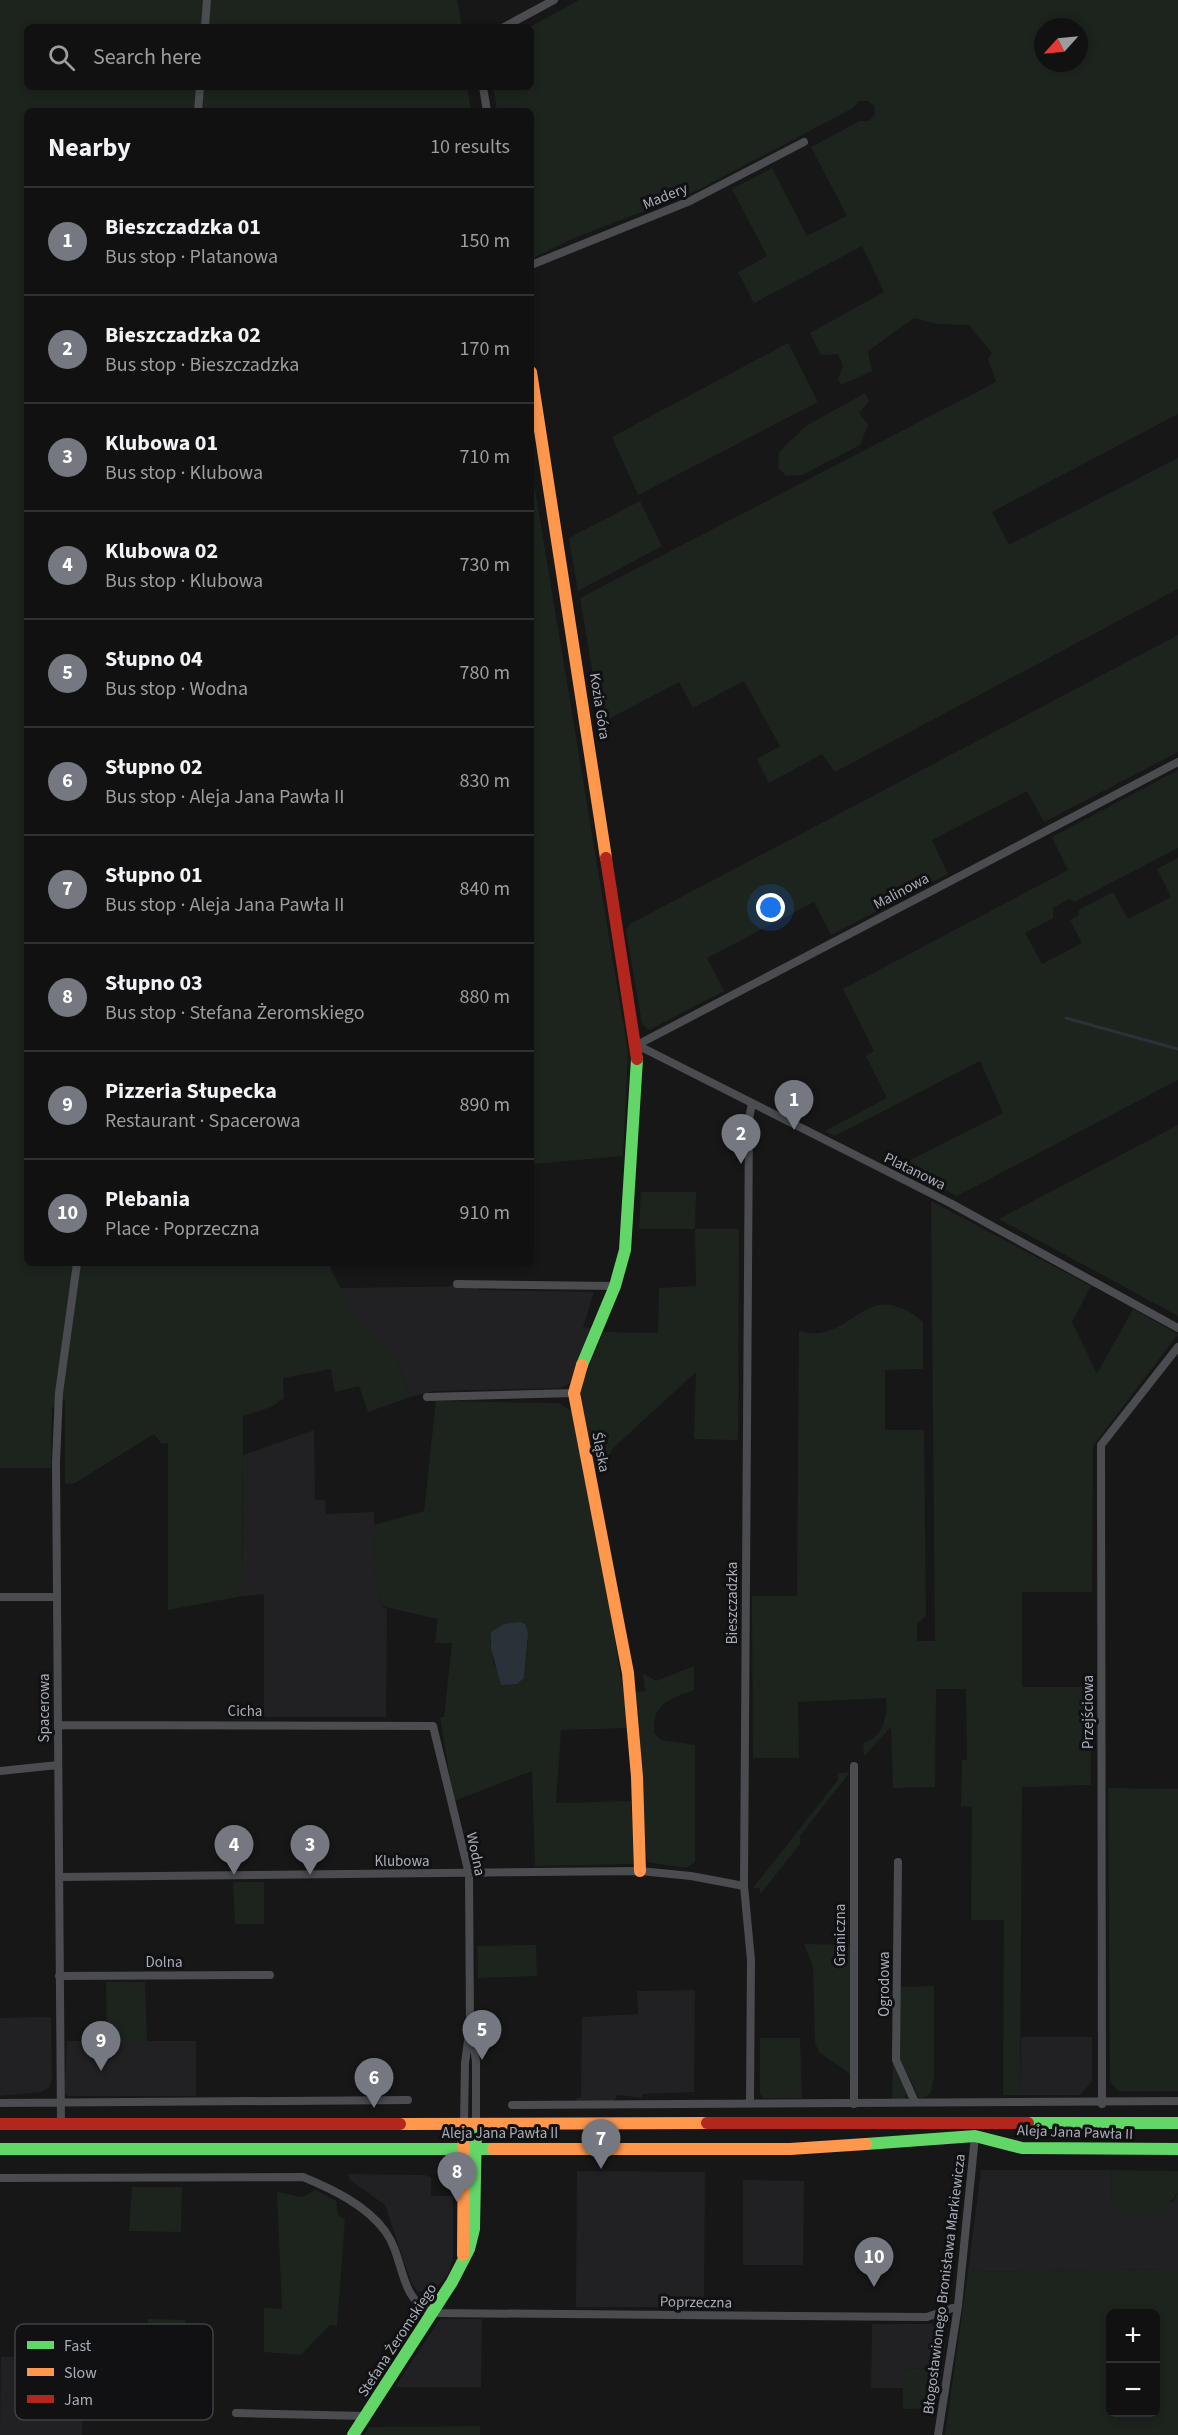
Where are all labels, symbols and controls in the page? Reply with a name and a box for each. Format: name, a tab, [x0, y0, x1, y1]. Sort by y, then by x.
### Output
north arrow	[1034, 18, 1088, 72]
search box	[24, 24, 534, 90]
icon: search	[45, 41, 78, 74]
text: Search here	[93, 41, 201, 73]
text: Nearby	[48, 129, 131, 166]
text: 10 results	[430, 133, 510, 161]
street label: Madery	[640, 178, 691, 215]
text: Bieszczadzka 01	[105, 211, 261, 243]
text: 1	[62, 227, 73, 255]
text: 150 m	[460, 227, 510, 255]
text: Bus stop · Platanowa	[105, 243, 278, 271]
text: Bieszczadzka 02	[105, 319, 261, 351]
text: 2	[62, 335, 73, 363]
text: 170 m	[460, 335, 510, 363]
text: Bus stop · Bieszczadzka	[105, 351, 299, 379]
text: Klubowa 01	[105, 427, 218, 459]
text: 3	[62, 443, 73, 471]
text: 710 m	[460, 443, 510, 471]
text: Bus stop · Klubowa	[105, 459, 263, 487]
text: Klubowa 02	[105, 535, 218, 567]
text: 4	[62, 551, 73, 579]
text: 730 m	[460, 551, 510, 579]
text: Bus stop · Klubowa	[105, 567, 263, 595]
text: Słupno 04	[105, 643, 203, 675]
text: 5	[62, 659, 73, 687]
text: 780 m	[460, 659, 510, 687]
street label: Kozia Góra	[584, 671, 615, 741]
text: Bus stop · Wodna	[105, 675, 248, 703]
text: Słupno 02	[105, 751, 203, 783]
text: 6	[62, 767, 73, 795]
text: 830 m	[460, 767, 510, 795]
text: Bus stop · Aleja Jana Pawła II	[105, 783, 344, 811]
text: Słupno 01	[105, 859, 203, 891]
street label: Malinowa	[870, 868, 933, 915]
text: 7	[62, 875, 73, 903]
text: 840 m	[460, 875, 510, 903]
text: Bus stop · Aleja Jana Pawła II	[105, 891, 344, 919]
your location	[756, 893, 785, 922]
text: Słupno 03	[105, 967, 203, 999]
text: 8	[62, 983, 73, 1011]
text: 880 m	[460, 983, 510, 1011]
text: Bus stop · Stefana Żeromskiego	[105, 999, 365, 1027]
text: Pizzeria Słupecka	[105, 1075, 277, 1107]
pin: 1	[774, 1080, 814, 1130]
text: 9	[62, 1091, 73, 1119]
text: 890 m	[460, 1091, 510, 1119]
text: Restaurant · Spacerowa	[105, 1107, 301, 1135]
pin: 2	[722, 1114, 760, 1164]
street label: Platanowa	[880, 1147, 949, 1195]
text: Plebania	[105, 1183, 190, 1215]
text: 10	[57, 1199, 78, 1227]
text: 910 m	[460, 1199, 510, 1227]
text: Place · Poprzeczna	[105, 1215, 260, 1243]
street label: Śląska	[586, 1430, 615, 1474]
street label: Bieszczadzka	[722, 1562, 743, 1644]
street label: Spacerowa	[34, 1674, 55, 1742]
street label: Przejściowa	[1078, 1675, 1099, 1749]
street label: Cicha	[228, 1701, 262, 1722]
pin: 4	[214, 1826, 254, 1875]
pin: 3	[290, 1826, 330, 1875]
street label: Wodna	[461, 1830, 490, 1878]
street label: Klubowa	[374, 1851, 430, 1872]
street label: Graniczna	[830, 1904, 851, 1966]
street label: Ogrodowa	[874, 1951, 895, 2017]
street label: Dolna	[146, 1952, 182, 1973]
pin: 5	[462, 2010, 502, 2060]
pin: 9	[82, 2022, 120, 2071]
pin: 6	[354, 2058, 394, 2108]
pin: 7	[582, 2120, 620, 2169]
street label: Aleja Jana Pawła II	[1016, 2120, 1133, 2145]
street label: Aleja Jana Pawła II	[442, 2123, 558, 2144]
pin: 8	[438, 2152, 476, 2202]
street label: Błogosławionego Bronisława Markiewicza	[918, 2153, 971, 2416]
pin: 10	[854, 2238, 894, 2287]
street label: Stefana Żeromskiego	[353, 2279, 442, 2401]
street label: Poprzeczna	[660, 2291, 732, 2314]
map controls	[1106, 2309, 1160, 2417]
button: +	[1106, 2309, 1160, 2363]
legend	[15, 2324, 213, 2420]
text: Fast	[64, 2335, 92, 2357]
text: Slow	[64, 2362, 97, 2384]
button: −	[1106, 2363, 1160, 2417]
text: Jam	[64, 2389, 93, 2411]

